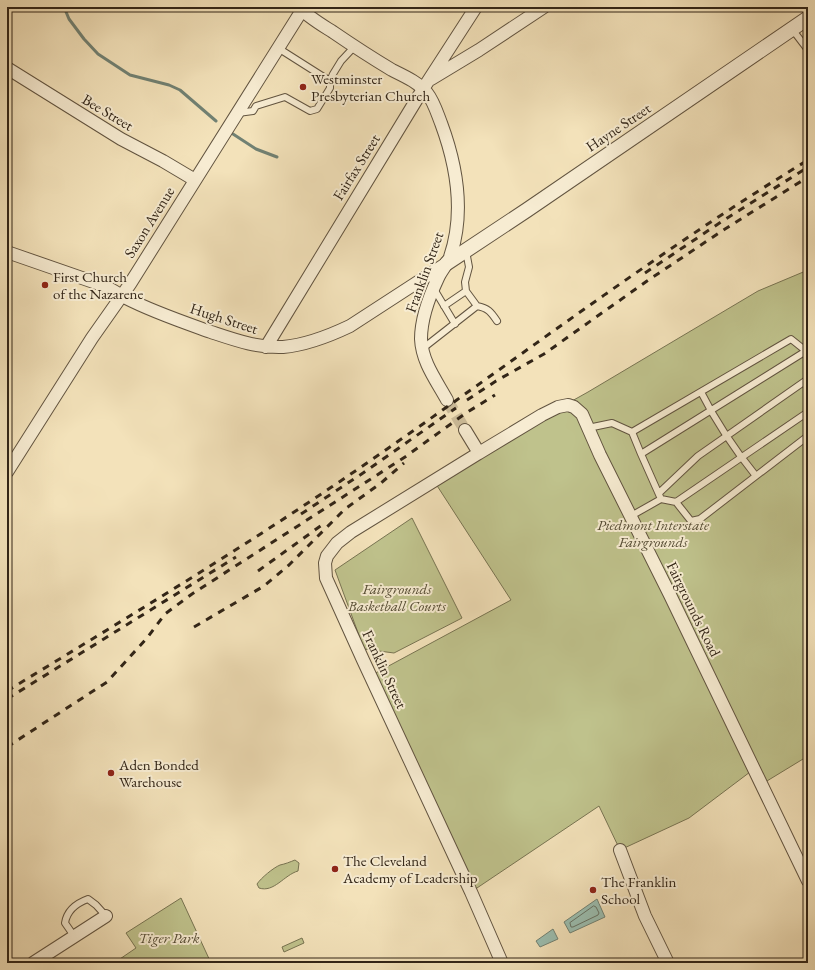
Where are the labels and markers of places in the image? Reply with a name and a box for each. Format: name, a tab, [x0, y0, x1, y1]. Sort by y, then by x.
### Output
place label: Westminster Presbyterian Church	[311, 69, 430, 105]
marker: Westminster Presbyterian Church	[298, 82, 308, 92]
place label: First Church of the Nazarene	[53, 267, 143, 303]
marker: First Church of the Nazarene	[40, 280, 50, 290]
place label: Aden Bonded Warehouse	[118, 755, 199, 791]
marker: Aden Bonded Warehouse	[106, 768, 116, 778]
place label: The Cleveland Academy of Leadership	[342, 851, 478, 887]
marker: The Cleveland Academy of Leadership	[330, 864, 340, 874]
place label: The Franklin School	[601, 872, 677, 908]
marker: The Franklin School	[588, 885, 598, 895]

